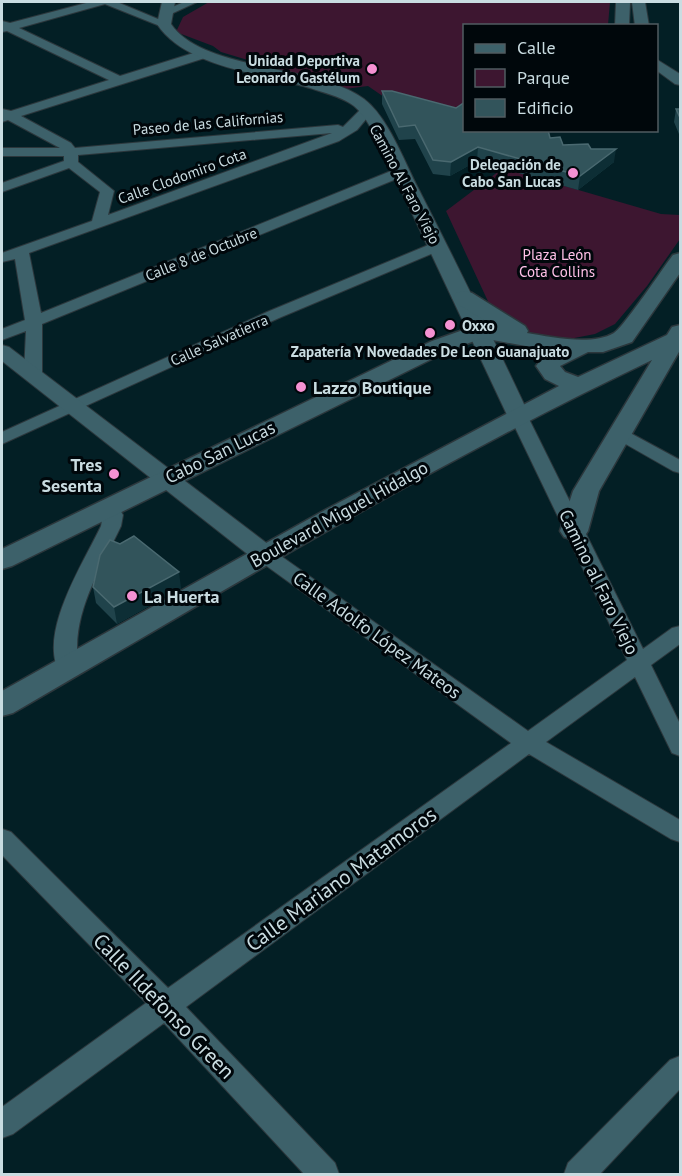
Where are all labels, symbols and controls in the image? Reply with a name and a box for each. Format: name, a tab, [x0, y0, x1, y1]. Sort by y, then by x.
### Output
legend	[463, 24, 658, 132]
text: Calle	[517, 36, 556, 59]
place label: Unidad Deportiva Leonardo Gastélum	[236, 51, 360, 87]
marker: Unidad Deportiva Leonardo Gastélum	[365, 62, 379, 76]
text: Parque	[517, 66, 570, 89]
text: Edificio	[517, 96, 573, 119]
street label: Paseo de las Californias	[132, 107, 284, 139]
street label: Camino Al Faro Viejo	[365, 121, 445, 247]
street label: Calle Clodomiro Cota	[115, 144, 249, 208]
place label: Delegación de Cabo San Lucas	[462, 155, 561, 191]
marker: Delegación de Cabo San Lucas	[566, 166, 580, 180]
street label: Calle 8 de Octubre	[142, 223, 260, 285]
park label: Plaza León Cota Collins	[519, 245, 595, 281]
street label: Calle Salvatierra	[167, 310, 271, 370]
place label: Oxxo	[462, 316, 495, 335]
marker: Oxxo	[443, 318, 457, 332]
marker: Zapatería Y Novedades De Leon Guanajuato	[423, 326, 437, 340]
place label: Zapatería Y Novedades De Leon Guanajuato	[291, 342, 569, 361]
place label: Lazzo Boutique	[313, 376, 431, 399]
marker: Lazzo Boutique	[294, 380, 308, 394]
street label: Cabo San Lucas	[161, 415, 279, 489]
place label: Tres Sesenta	[42, 453, 102, 497]
street label: Boulevard Miguel Hidalgo	[246, 456, 432, 572]
marker: Tres Sesenta	[107, 467, 121, 481]
street label: Camino al Faro Viejo	[554, 506, 644, 658]
street label: Calle Adolfo López Mateos	[289, 566, 465, 704]
place label: La Huerta	[144, 585, 219, 608]
marker: La Huerta	[125, 589, 139, 603]
street label: Calle Mariano Matamoros	[240, 801, 442, 957]
street label: Calle Ildefonso Green	[87, 927, 241, 1085]

